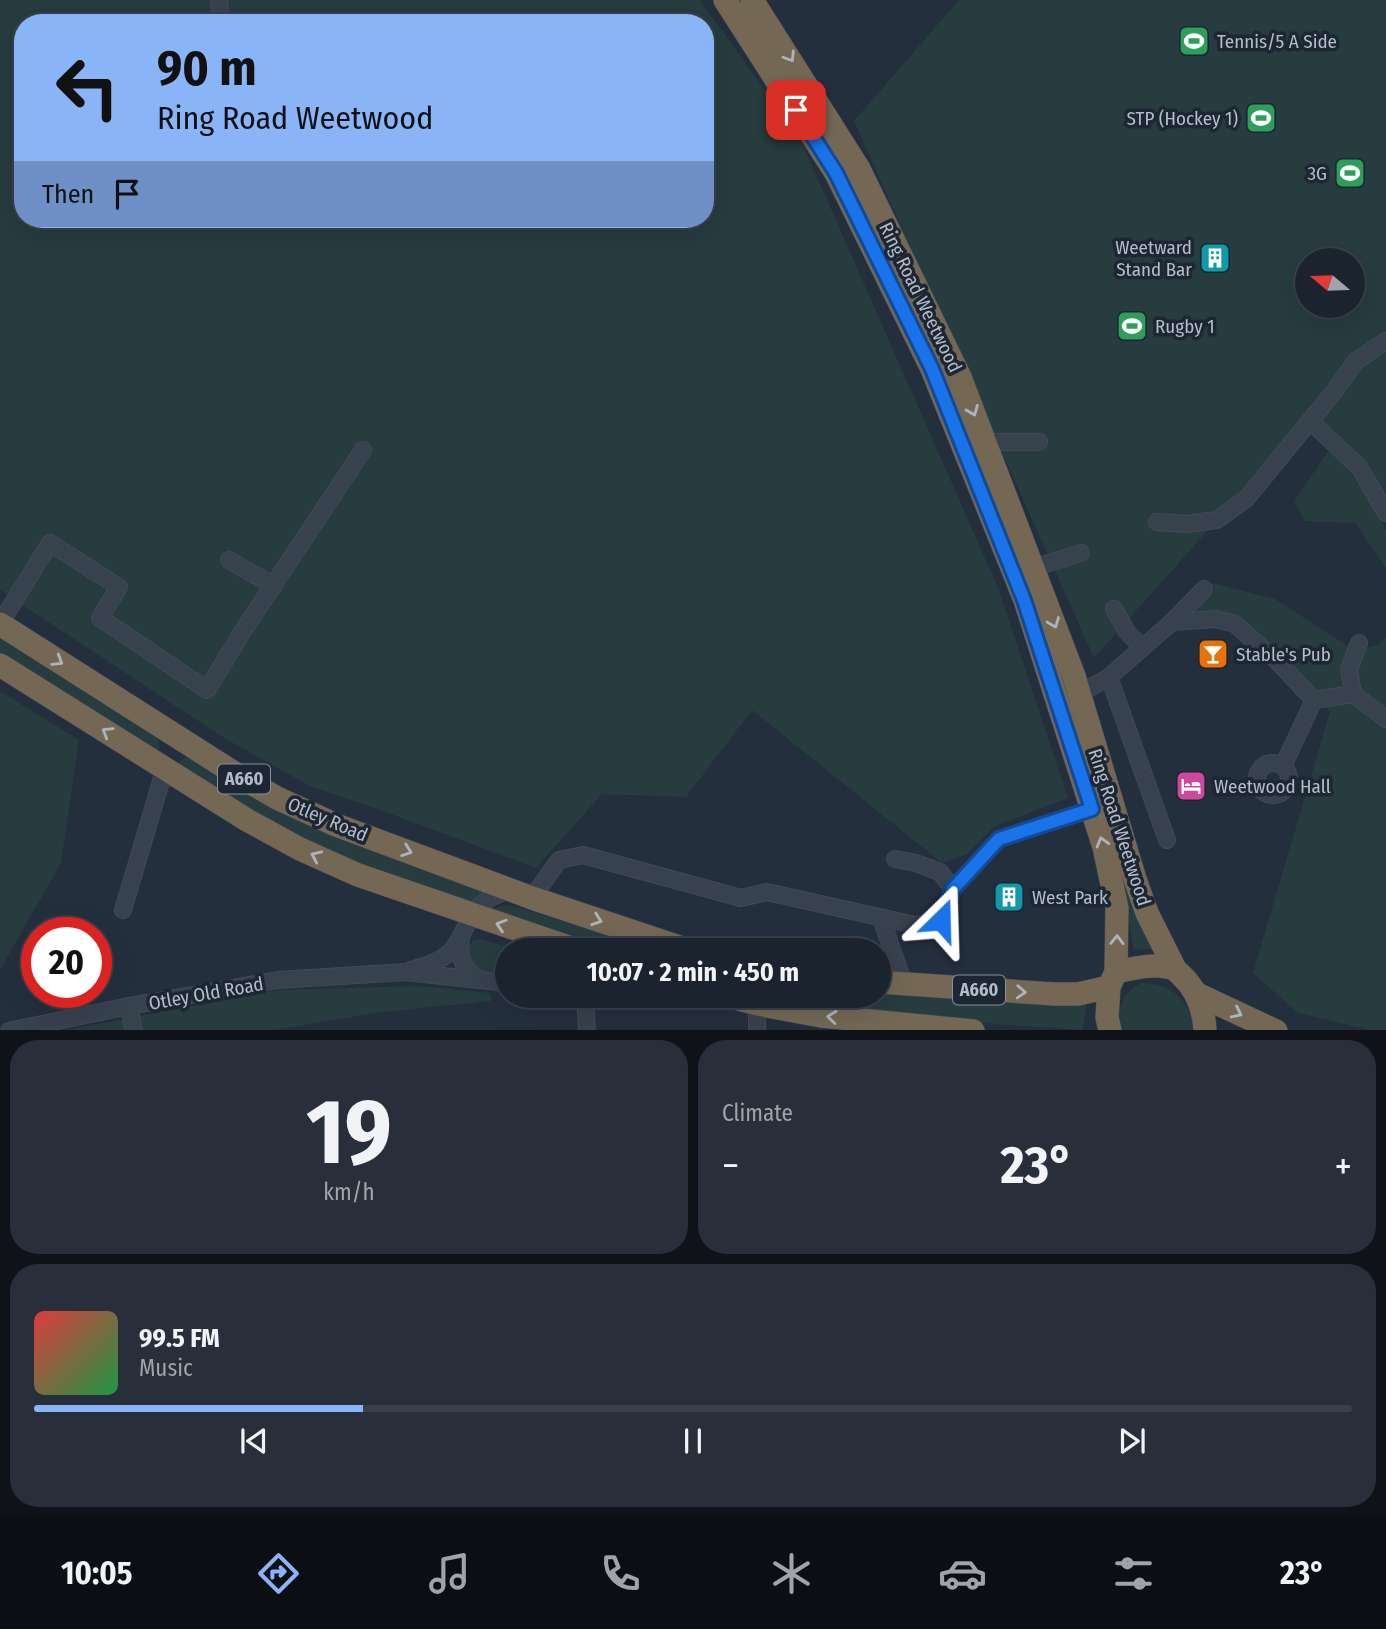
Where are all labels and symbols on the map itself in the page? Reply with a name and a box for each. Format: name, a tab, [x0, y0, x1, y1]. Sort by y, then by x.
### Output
sports icon: Tennis/5 A Side	[1177, 24, 1211, 58]
place label: Tennis/5 A Side	[1217, 30, 1337, 53]
one-way arrow	[781, 50, 794, 63]
pin	[766, 80, 826, 140]
sports icon: STP (Hockey 1)	[1244, 101, 1278, 135]
place label: STP (Hockey 1)	[1127, 107, 1238, 130]
sports icon: 3G	[1333, 156, 1367, 190]
place label: 3G	[1308, 162, 1327, 185]
street label: Ring Road Weetwood	[874, 218, 967, 376]
place label: Weetward Stand Bar	[1115, 236, 1192, 281]
building icon: Weetward Stand Bar	[1198, 241, 1232, 275]
north arrow	[1295, 248, 1365, 318]
sports icon: Rugby 1	[1115, 309, 1149, 343]
place label: Rugby 1	[1155, 315, 1215, 338]
one-way arrow	[965, 404, 979, 416]
one-way arrow	[1045, 617, 1059, 629]
bar icon: Stable's Pub	[1196, 637, 1230, 671]
place label: Stable's Pub	[1236, 643, 1331, 666]
one-way arrow	[50, 652, 63, 665]
one-way arrow	[101, 727, 114, 740]
street label: Ring Road Weetwood	[1083, 746, 1156, 909]
road number: A660	[218, 764, 270, 794]
hotel icon: Weetwood Hall	[1174, 769, 1208, 803]
place label: Weetwood Hall	[1214, 775, 1331, 798]
street label: Otley Road	[284, 792, 371, 847]
one-way arrow	[1095, 836, 1110, 848]
one-way arrow	[400, 842, 412, 856]
one-way arrow	[311, 850, 324, 864]
building icon: West Park	[992, 880, 1026, 914]
position arrow	[904, 883, 978, 957]
place label: West Park	[1032, 886, 1108, 909]
one-way arrow	[590, 912, 603, 926]
speed limit sign: 20	[21, 917, 112, 1008]
one-way arrow	[496, 919, 508, 933]
one-way arrow	[1110, 934, 1125, 945]
street label: Otley Old Road	[147, 972, 265, 1015]
road number: A660	[953, 975, 1005, 1004]
one-way arrow	[1016, 985, 1027, 1000]
one-way arrow	[1230, 1004, 1242, 1018]
one-way arrow	[826, 1010, 837, 1025]

